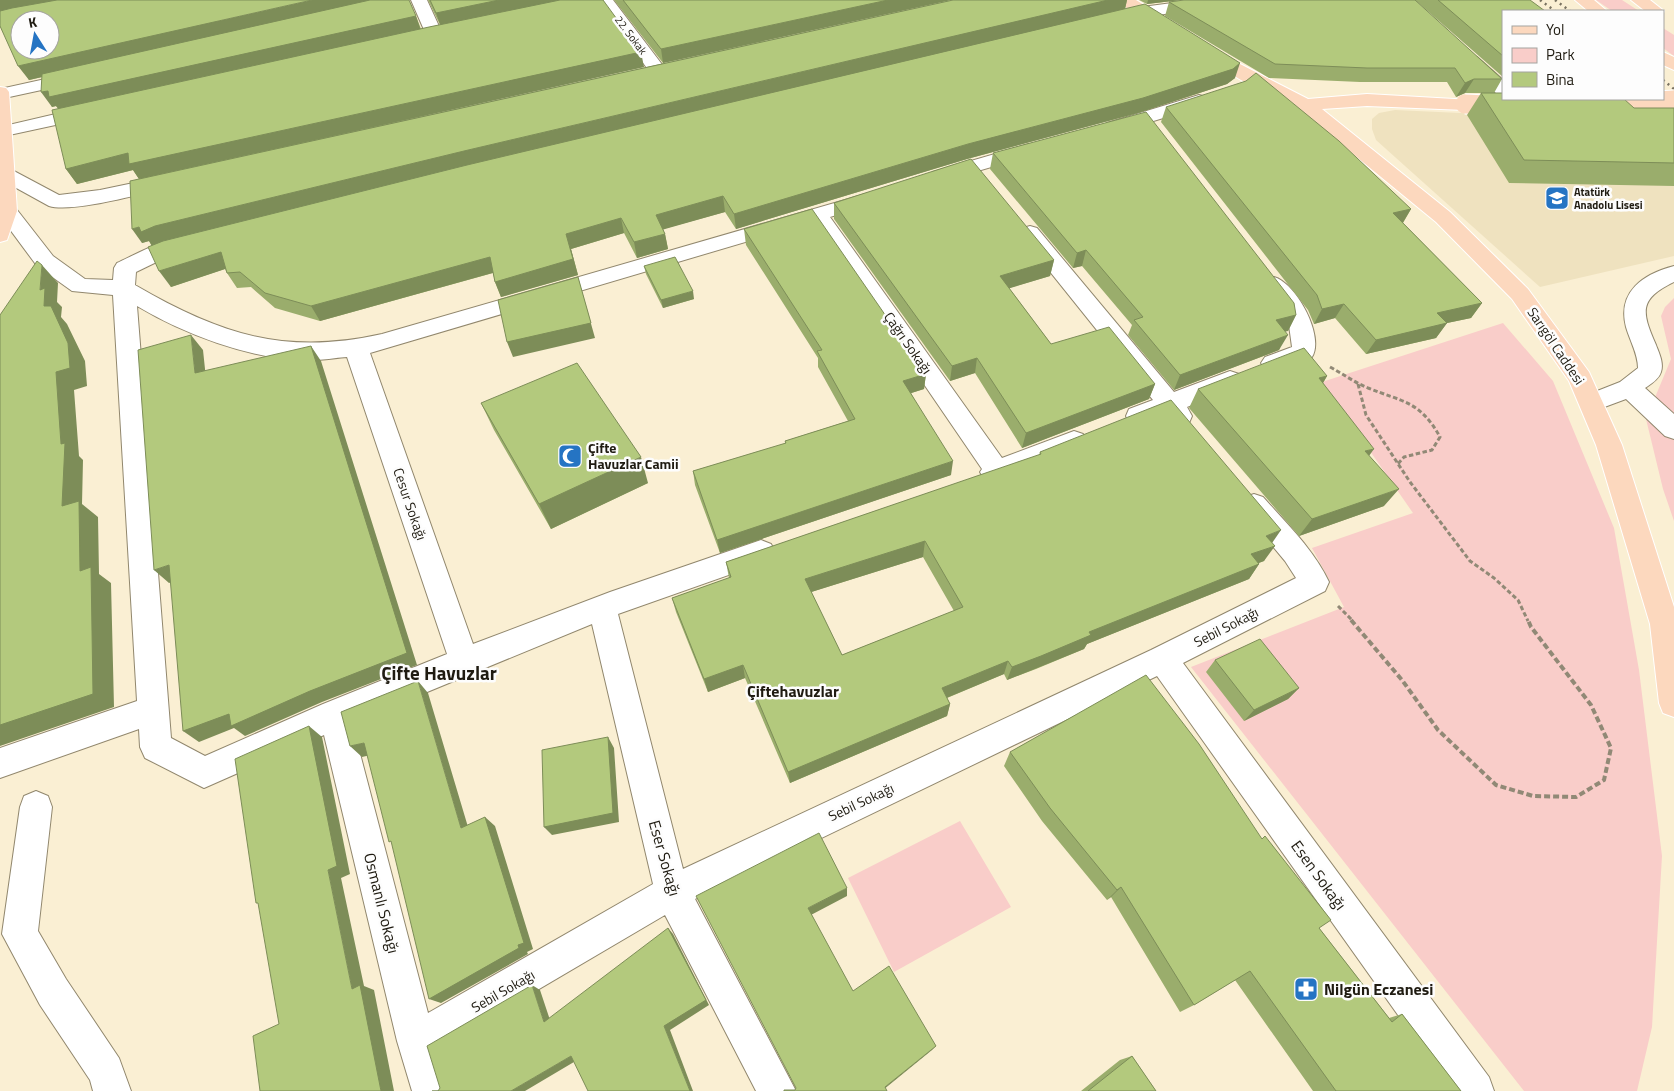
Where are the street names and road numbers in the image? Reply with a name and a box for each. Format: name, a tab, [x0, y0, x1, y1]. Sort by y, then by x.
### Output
street label: 22. Sokak	[611, 12, 651, 58]
street label: Sarıgöl Caddesi	[1523, 303, 1590, 389]
street label: Çağrı Sokağı	[879, 307, 938, 378]
street label: Cesur Sokağı	[388, 465, 433, 543]
street label: Sebil Sokağı	[1190, 601, 1262, 652]
street label: Sebil Sokağı	[824, 777, 897, 826]
street label: Eser Sokağı	[643, 817, 687, 899]
street label: Esen Sokağı	[1285, 835, 1353, 915]
street label: Osmanlı Sokağı	[358, 850, 406, 956]
street label: Sebil Sokağı	[467, 964, 538, 1017]

